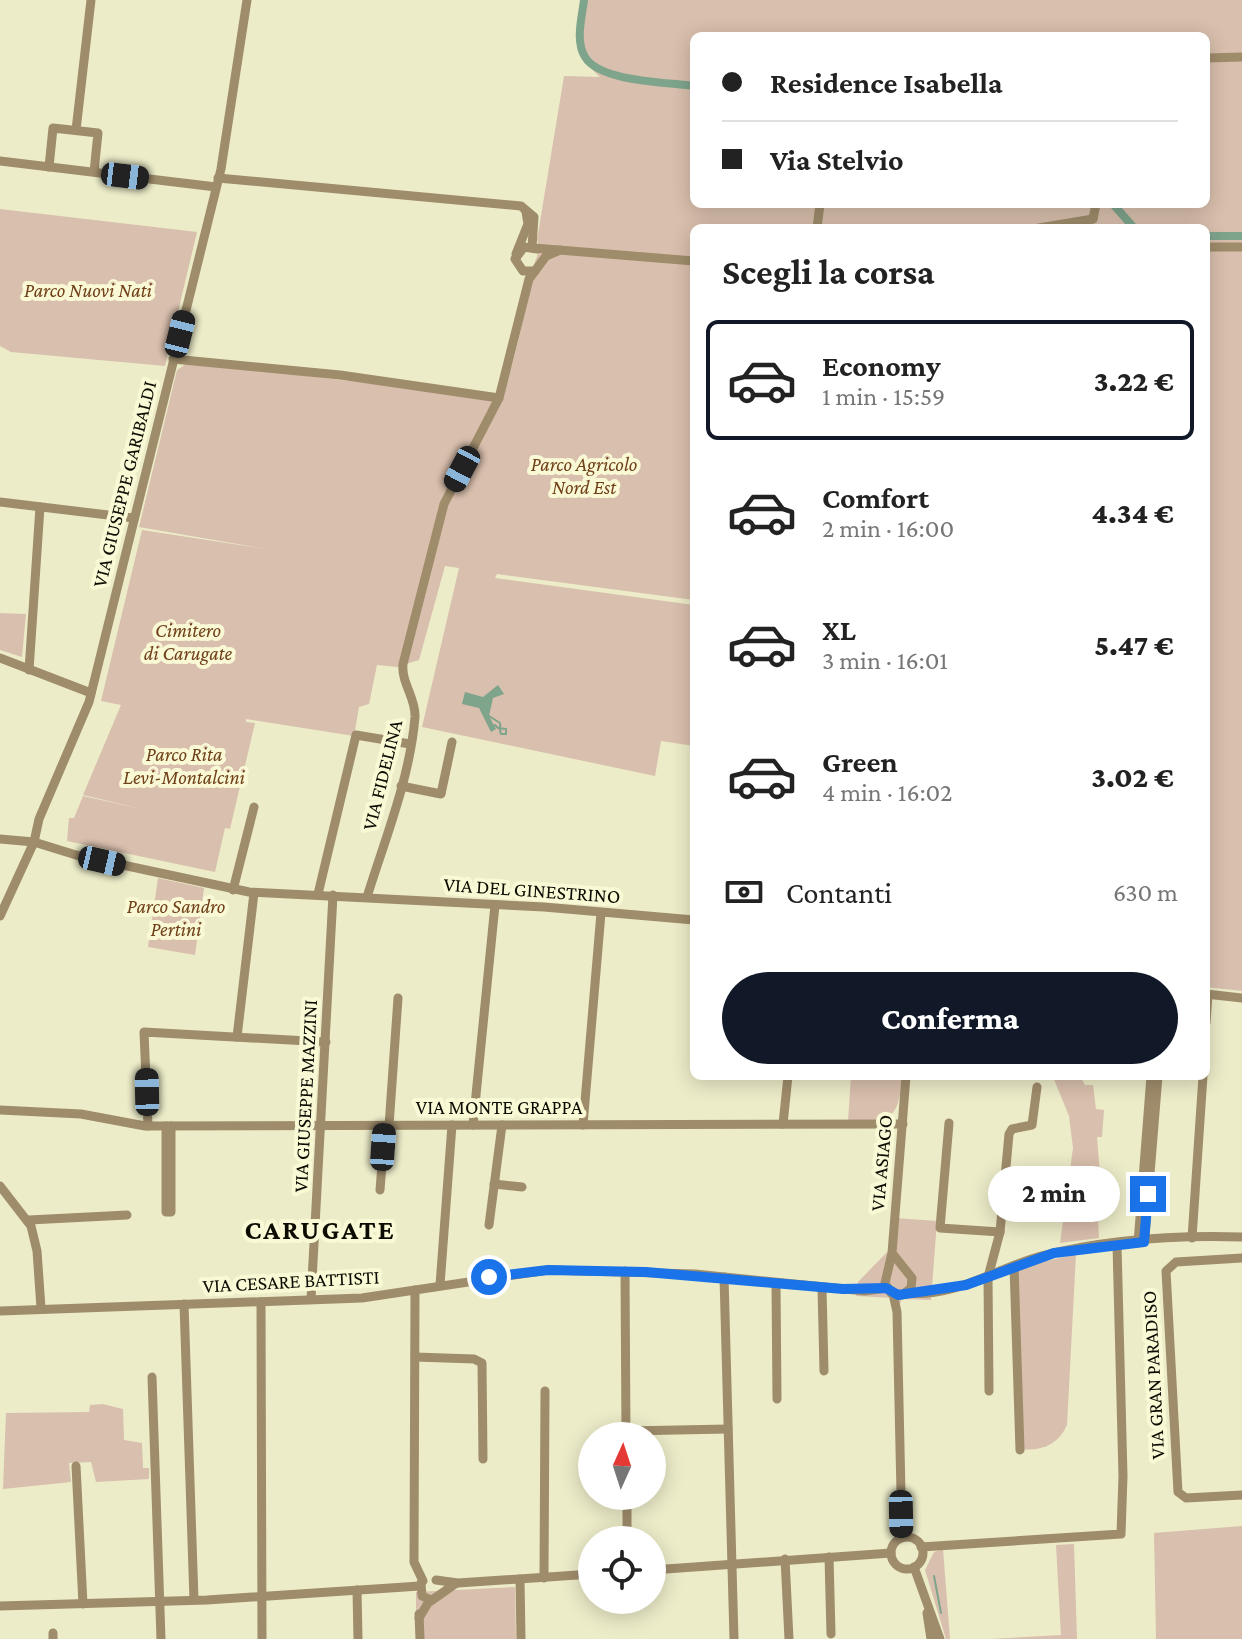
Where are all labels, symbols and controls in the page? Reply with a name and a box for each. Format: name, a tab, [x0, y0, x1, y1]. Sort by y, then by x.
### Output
text: Residence Isabella	[770, 66, 1003, 99]
text: Via Stelvio	[770, 143, 904, 176]
car	[100, 161, 150, 191]
text: Scegli la corsa	[722, 252, 935, 292]
park label: Parco Nuovi Nati	[24, 279, 153, 301]
car	[163, 308, 197, 360]
icon: car	[726, 344, 798, 416]
text: Economy	[822, 349, 941, 382]
text: 3.22 €	[1094, 364, 1174, 397]
street label: VIA GIUSEPPE GARIBALDI	[88, 379, 160, 589]
text: 1 min · 15:59	[822, 382, 945, 411]
car	[440, 442, 484, 496]
park label: Parco Agricolo Nord Est	[531, 453, 637, 498]
icon: car	[726, 476, 798, 548]
text: Comfort	[822, 481, 929, 514]
text: 4.34 €	[1091, 496, 1174, 529]
text: 2 min · 16:00	[822, 514, 954, 543]
icon: car	[726, 608, 798, 680]
text: XL	[822, 613, 856, 646]
park label: Cimitero di Carugate	[144, 619, 233, 665]
text: 5.47 €	[1094, 628, 1174, 661]
text: 3 min · 16:01	[822, 646, 948, 675]
street label: VIA FIDELINA	[358, 717, 407, 833]
icon: car	[726, 740, 798, 812]
park label: Parco Rita Levi-Montalcini	[123, 743, 246, 788]
text: Green	[822, 745, 898, 778]
text: 3.02 €	[1091, 760, 1174, 793]
text: 4 min · 16:02	[822, 778, 952, 807]
car	[76, 844, 128, 878]
icon: cash	[722, 870, 766, 914]
street label: VIA DEL GINESTRINO	[443, 873, 621, 907]
text: Contanti	[786, 876, 892, 909]
text: 630 m	[1113, 878, 1178, 907]
park label: Parco Sandro Pertini	[127, 895, 225, 940]
button: Conferma	[722, 972, 1178, 1064]
street label: VIA GIUSEPPE MAZZINI	[289, 999, 321, 1193]
car	[135, 1068, 159, 1116]
street label: VIA MONTE GRAPPA	[416, 1096, 583, 1118]
street label: VIA ASIAGO	[866, 1114, 896, 1212]
car	[369, 1122, 397, 1172]
callout: 2 min	[988, 1166, 1120, 1222]
route end	[1130, 1176, 1166, 1212]
text: 2 min	[1022, 1179, 1086, 1208]
district label: CARUGATE	[244, 1214, 396, 1245]
route start	[471, 1259, 507, 1295]
street label: VIA CESARE BATTISTI	[202, 1265, 380, 1297]
street label: VIA GRAN PARADISO	[1138, 1290, 1168, 1460]
north arrow	[578, 1422, 666, 1510]
map controls	[578, 1422, 666, 1614]
car	[889, 1490, 913, 1538]
button: locate	[578, 1526, 666, 1614]

